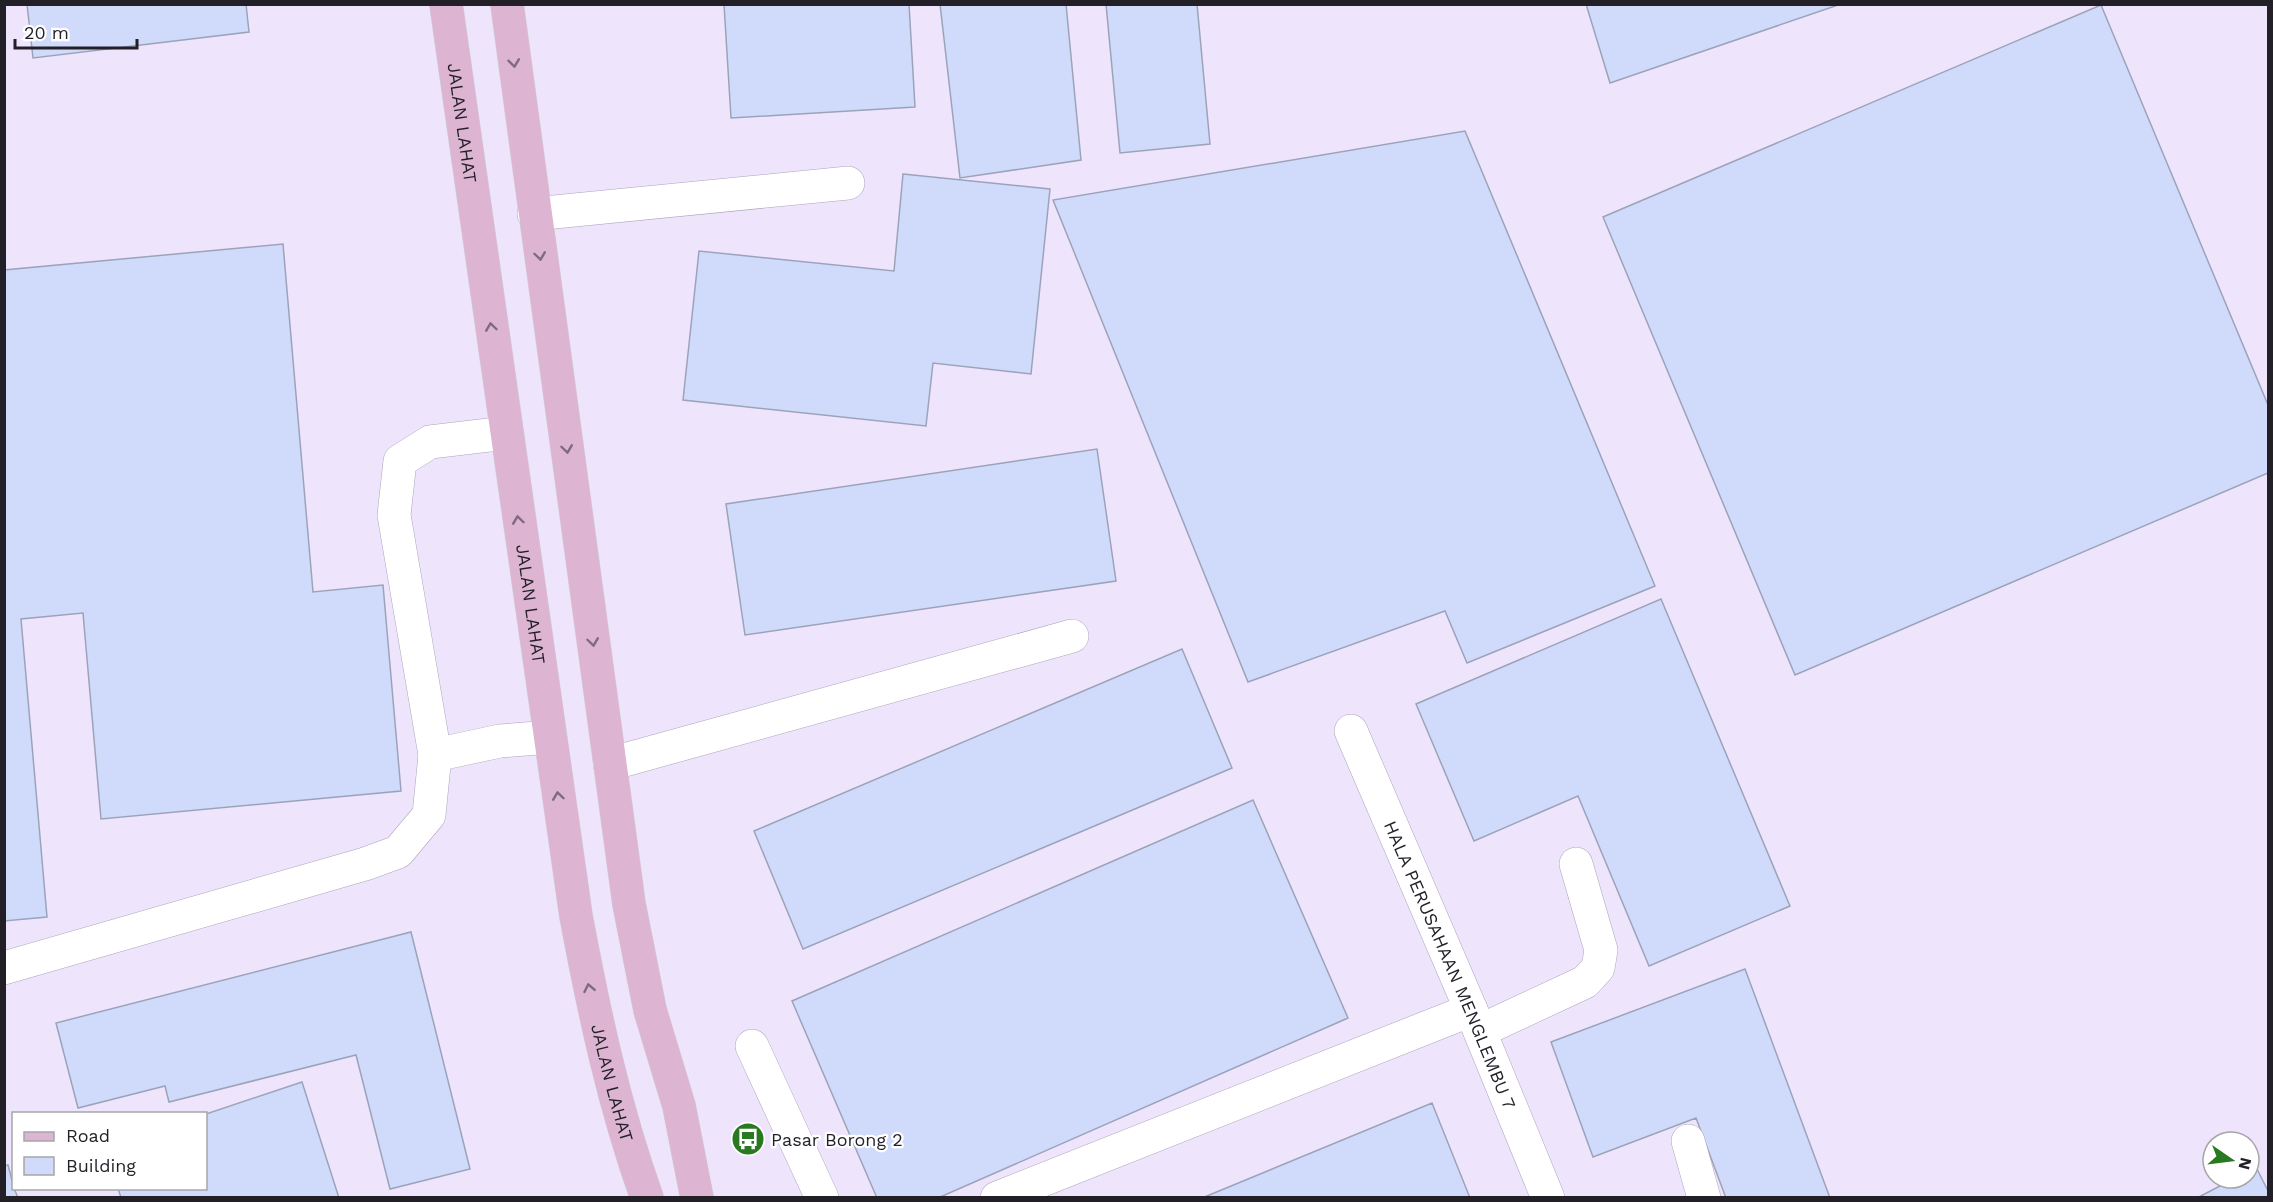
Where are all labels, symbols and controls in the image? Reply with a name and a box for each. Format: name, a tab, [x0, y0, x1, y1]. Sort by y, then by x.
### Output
scale bar	[15, 12, 136, 50]
text: 20 m	[24, 22, 69, 43]
one-way arrow	[507, 58, 520, 67]
street label: JALAN LAHAT	[444, 62, 482, 184]
one-way arrow	[533, 251, 546, 260]
one-way arrow	[485, 322, 497, 331]
one-way arrow	[560, 444, 572, 454]
one-way arrow	[513, 515, 525, 524]
street label: JALAN LAHAT	[513, 543, 550, 665]
one-way arrow	[587, 638, 599, 647]
one-way arrow	[553, 791, 565, 800]
street label: HALA PERUSAHAAN MENGLEMBU 7	[1380, 817, 1521, 1112]
one-way arrow	[583, 984, 596, 994]
street label: JALAN LAHAT	[588, 1022, 638, 1144]
legend	[12, 1112, 207, 1190]
bus stop icon: Pasar Borong 2	[730, 1121, 766, 1157]
text: Road	[66, 1125, 110, 1146]
place label: Pasar Borong 2	[771, 1129, 903, 1150]
north arrow	[2201, 1130, 2261, 1190]
text: Building	[66, 1155, 136, 1176]
text: N	[2234, 1155, 2256, 1172]

